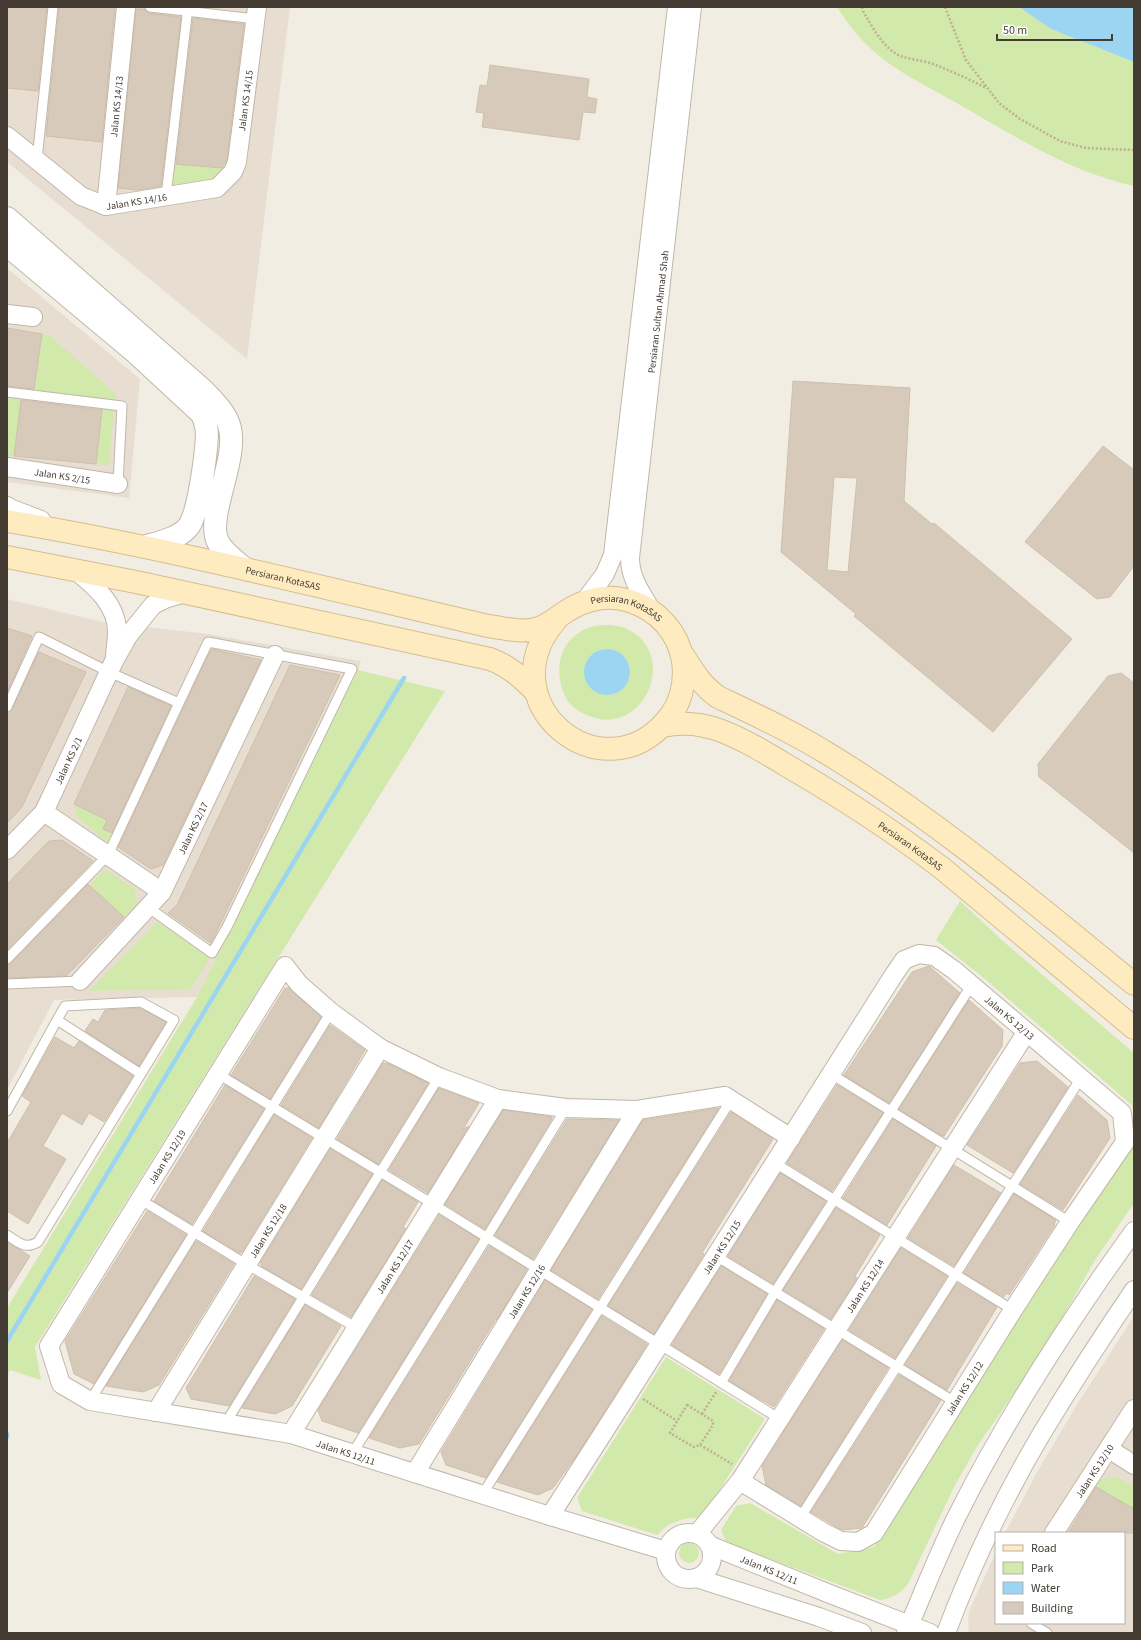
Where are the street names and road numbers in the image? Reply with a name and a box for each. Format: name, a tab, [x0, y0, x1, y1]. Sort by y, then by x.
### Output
street label: Jalan KS 14/15	[235, 69, 257, 132]
street label: Jalan KS 14/13	[107, 75, 127, 138]
street label: Jalan KS 14/16	[105, 190, 168, 214]
street label: Persiaran Sultan Ahmad Shah	[645, 250, 673, 374]
street label: Jalan KS 2/15	[33, 465, 91, 488]
street label: Persiaran KotaSAS	[244, 563, 322, 594]
street label: Persiaran KotaSAS	[589, 592, 665, 625]
street label: Jalan KS 2/1	[52, 734, 86, 787]
street label: Jalan KS 2/17	[175, 800, 212, 857]
street label: Persiaran KotaSAS	[875, 818, 945, 874]
street label: Jalan KS 12/13	[981, 993, 1037, 1043]
street label: Jalan KS 12/19	[145, 1127, 190, 1187]
street label: Jalan KS 12/18	[246, 1201, 291, 1261]
street label: Jalan KS 12/15	[700, 1218, 745, 1277]
street label: Jalan KS 12/17	[373, 1237, 418, 1297]
street label: Jalan KS 12/14	[843, 1257, 888, 1316]
street label: Jalan KS 12/16	[505, 1262, 549, 1322]
street label: Jalan KS 12/12	[943, 1359, 987, 1418]
street label: Jalan KS 12/11	[314, 1437, 377, 1469]
street label: Jalan KS 12/10	[1072, 1442, 1117, 1501]
street label: Jalan KS 12/11	[738, 1552, 800, 1588]

